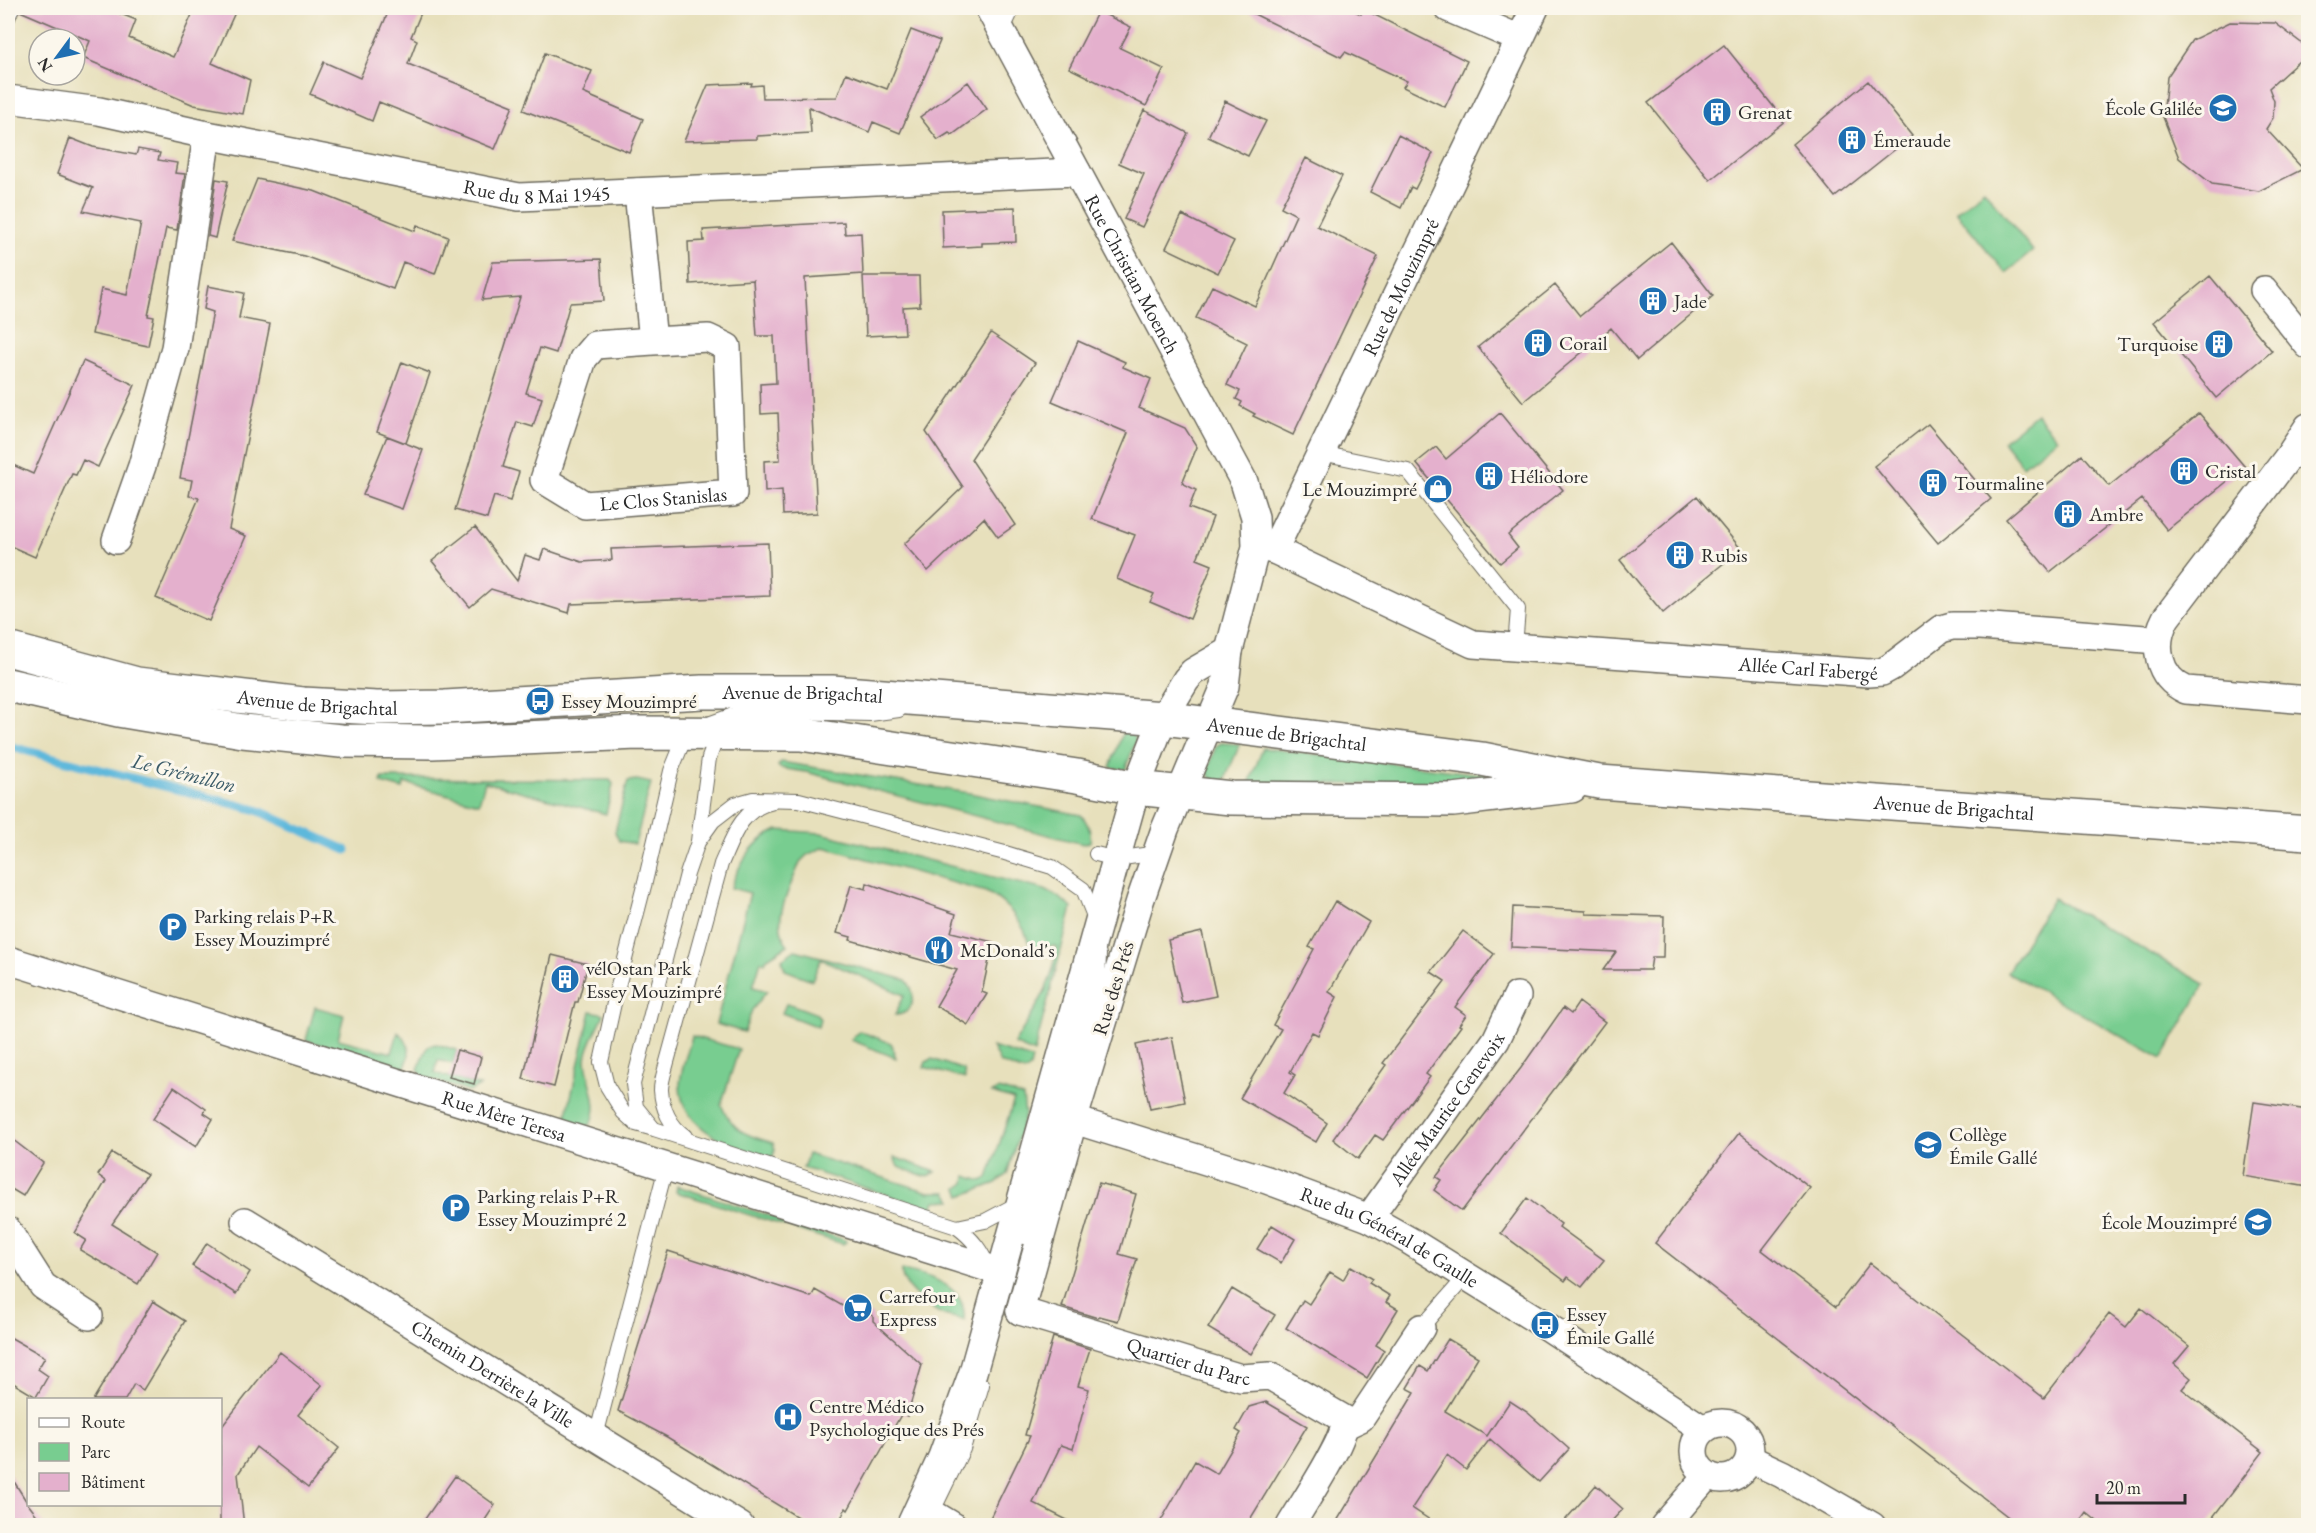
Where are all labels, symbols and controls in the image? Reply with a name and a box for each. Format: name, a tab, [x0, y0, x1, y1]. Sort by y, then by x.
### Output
north arrow	[27, 27, 87, 87]
text: N	[32, 54, 57, 76]
school or university icon: École Galilée	[2207, 92, 2239, 124]
place label: École Galilée	[2105, 95, 2202, 121]
building icon: Grenat	[1701, 96, 1733, 128]
place label: Grenat	[1738, 99, 1793, 125]
building icon: Émeraude	[1836, 124, 1868, 156]
place label: Émeraude	[1873, 127, 1951, 153]
street label: Rue du 8 Mai 1945	[461, 173, 611, 210]
street label: Rue Christian Moench	[1079, 190, 1186, 358]
street label: Rue de Mouzimpré	[1356, 214, 1445, 360]
building icon: Jade	[1637, 285, 1669, 317]
place label: Jade	[1672, 288, 1707, 314]
building icon: Corail	[1522, 327, 1554, 359]
building icon: Turquoise	[2203, 328, 2235, 360]
place label: Corail	[1559, 330, 1608, 356]
place label: Turquoise	[2117, 331, 2198, 357]
building icon: Cristal	[2168, 455, 2200, 487]
place label: Cristal	[2205, 458, 2257, 484]
building icon: Héliodore	[1473, 460, 1505, 492]
place label: Héliodore	[1510, 463, 1588, 489]
building icon: Tourmaline	[1917, 467, 1949, 499]
place label: Tourmaline	[1954, 470, 2044, 496]
shop icon: Le Mouzimpré	[1422, 473, 1454, 505]
place label: Le Mouzimpré	[1303, 476, 1417, 502]
street label: Le Clos Stanislas	[599, 481, 728, 517]
building icon: Ambre	[2052, 498, 2084, 530]
place label: Ambre	[2088, 501, 2143, 527]
building icon: Rubis	[1664, 539, 1696, 571]
place label: Rubis	[1701, 542, 1747, 568]
street label: Allée Carl Fabergé	[1736, 650, 1879, 686]
street label: Avenue de Brigachtal	[721, 679, 884, 709]
street label: Avenue de Brigachtal	[235, 683, 398, 721]
bus stop icon: Essey Mouzimpré	[524, 685, 556, 717]
place label: Essey Mouzimpré	[561, 688, 697, 714]
street label: Avenue de Brigachtal	[1204, 711, 1368, 757]
water label: Le Grémillon	[128, 746, 239, 798]
street label: Avenue de Brigachtal	[1872, 789, 2035, 826]
place label: Parking relais P+R Essey Mouzimpré	[194, 903, 337, 952]
parking icon: Parking relais P+R Essey Mouzimpré	[157, 911, 189, 943]
restaurant icon: McDonald's	[923, 934, 955, 966]
place label: McDonald's	[960, 937, 1055, 963]
street label: Rue des Prés	[1086, 938, 1140, 1038]
place label: vélOstan Park Essey Mouzimpré	[586, 955, 722, 1004]
building icon: vélOstan Park Essey Mouzimpré	[549, 963, 581, 995]
street label: Allée Maurice Genevoix	[1383, 1028, 1511, 1192]
street label: Rue Mère Teresa	[439, 1084, 569, 1148]
place label: Collège Émile Gallé	[1949, 1121, 2038, 1170]
school or university icon: Collège Émile Gallé	[1912, 1129, 1944, 1161]
street label: Rue du Général de Gaulle	[1297, 1181, 1484, 1294]
place label: Parking relais P+R Essey Mouzimpré 2	[477, 1183, 627, 1232]
parking icon: Parking relais P+R Essey Mouzimpré 2	[440, 1192, 472, 1224]
school or university icon: École Mouzimpré	[2242, 1206, 2274, 1238]
place label: École Mouzimpré	[2101, 1209, 2237, 1235]
place label: Carrefour Express	[879, 1283, 956, 1332]
supermarket icon: Carrefour Express	[842, 1292, 874, 1324]
place label: Essey Émile Gallé	[1566, 1301, 1655, 1350]
bus stop icon: Essey Émile Gallé	[1529, 1309, 1561, 1341]
street label: Chemin Derrière la Ville	[406, 1314, 579, 1434]
street label: Quartier du Parc	[1124, 1331, 1251, 1391]
place label: Centre Médico Psychologique des Prés	[809, 1393, 984, 1442]
legend	[27, 1398, 222, 1506]
hospital icon: Centre Médico Psychologique des Prés	[772, 1401, 804, 1433]
text: Route	[81, 1410, 125, 1433]
text: Parc	[81, 1440, 111, 1463]
scale bar	[2097, 1467, 2186, 1505]
text: Bâtiment	[81, 1470, 145, 1493]
text: 20 m	[2106, 1476, 2141, 1499]

